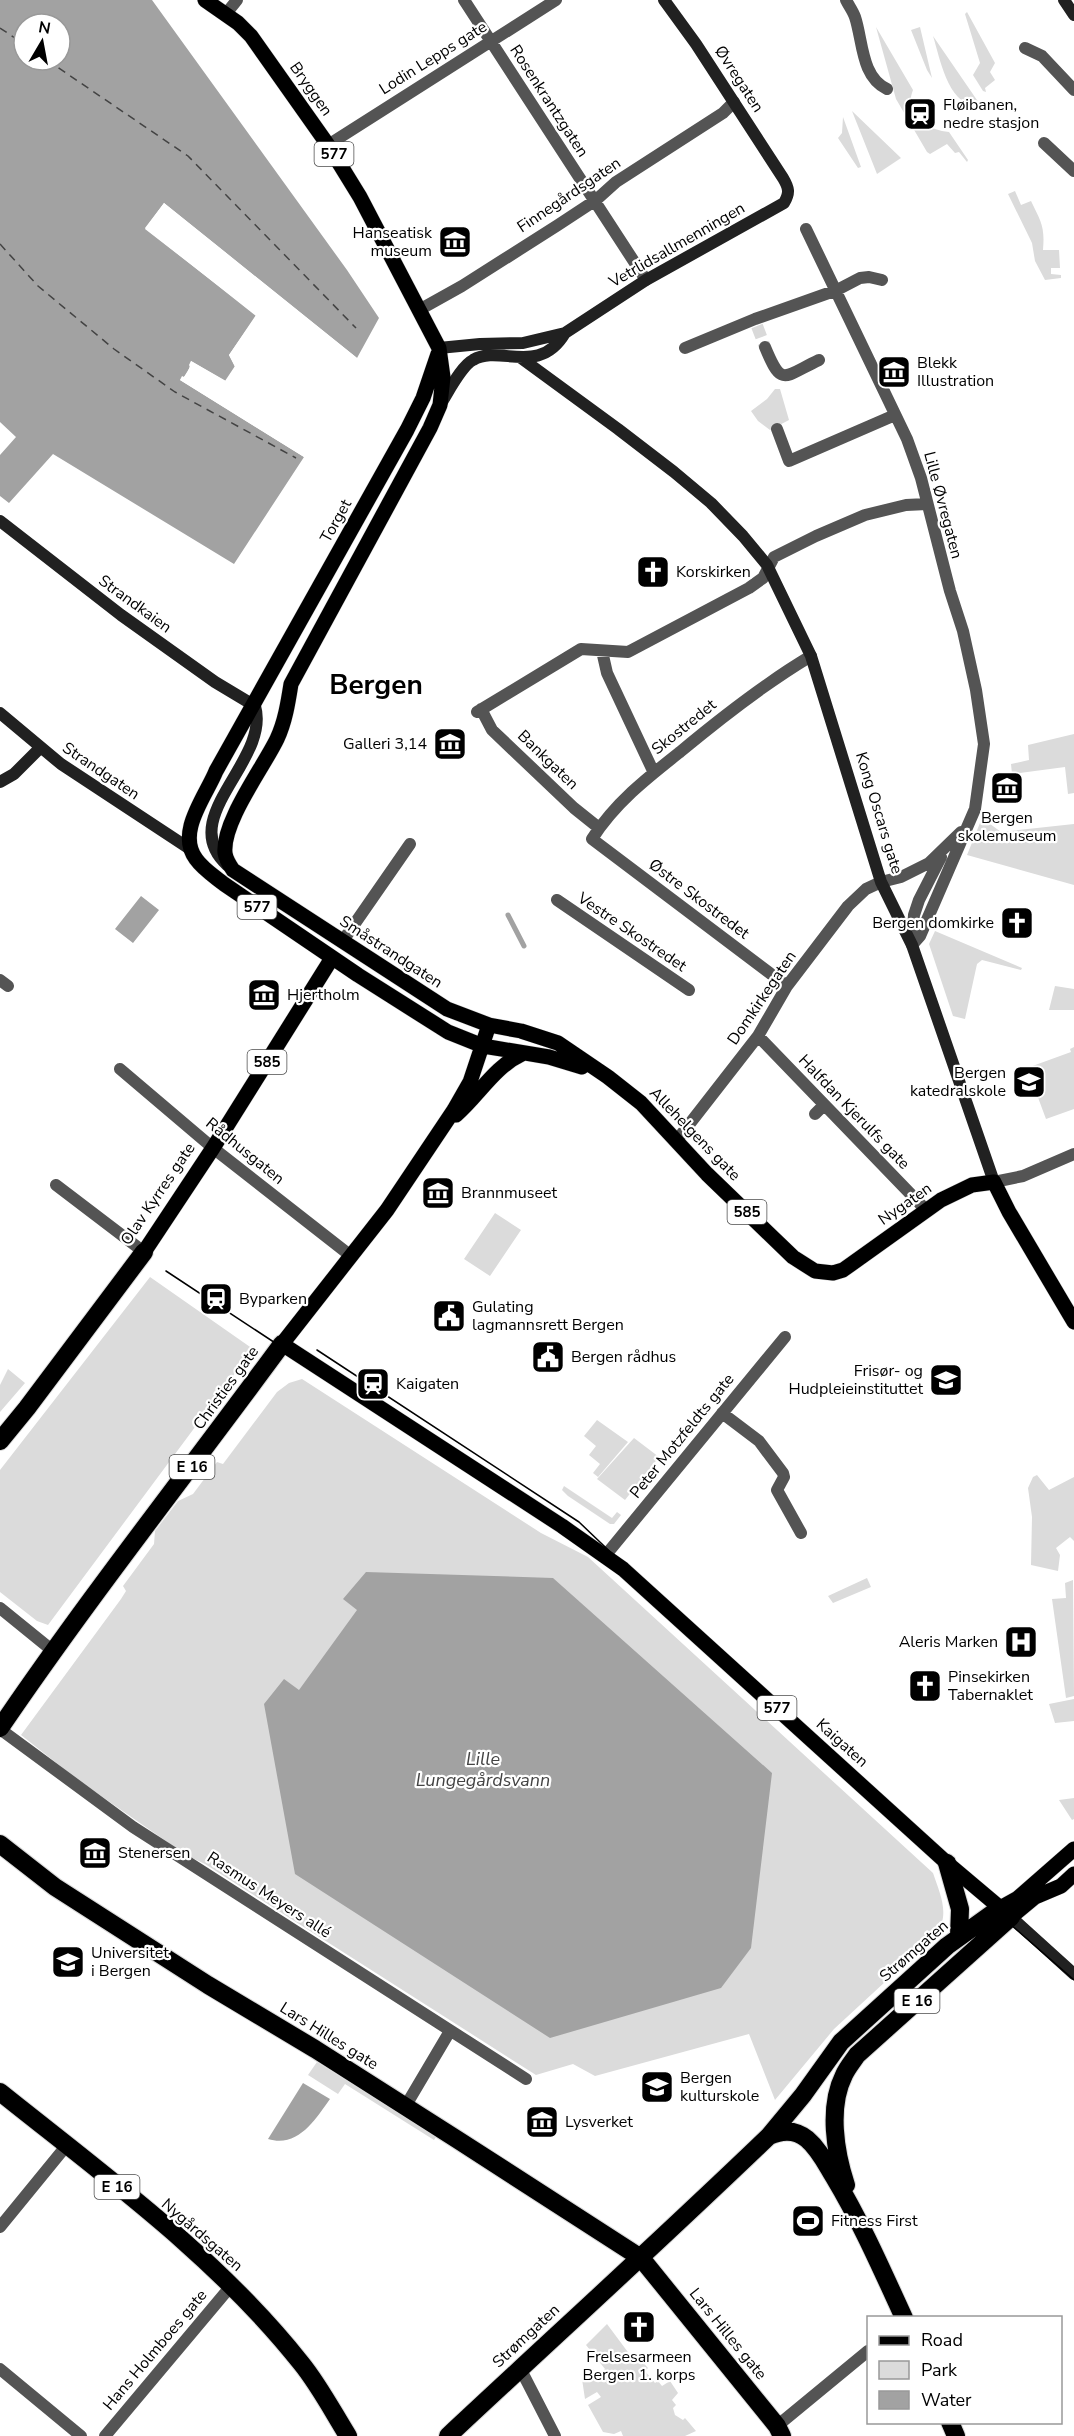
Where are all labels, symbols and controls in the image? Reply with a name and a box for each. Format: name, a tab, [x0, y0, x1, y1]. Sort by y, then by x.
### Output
north arrow	[12, 12, 72, 72]
text: N	[37, 16, 52, 40]
street label: Lodin Lepps gate	[375, 16, 491, 100]
street label: Rosenkrantzgaten	[504, 41, 594, 161]
street label: Øvregaten	[709, 41, 769, 117]
street label: Bryggen	[284, 58, 338, 120]
place label: Fløibanen, nedre stasjon	[943, 94, 1039, 134]
station icon: Fløibanen, nedre stasjon	[902, 96, 938, 132]
road number: 577	[314, 142, 354, 166]
street label: Finnegårdsgaten	[513, 152, 625, 238]
street label: Vetrlidsallmenningen	[604, 197, 749, 293]
place label: Hanseatisk museum	[353, 222, 433, 262]
museum icon: Hanseatisk museum	[437, 224, 473, 260]
place label: Blekk Illustration	[917, 352, 994, 392]
museum icon: Blekk Illustration	[876, 354, 912, 390]
street label: Lille Øvregaten	[918, 449, 968, 561]
street label: Torget	[315, 495, 357, 547]
church icon: Korskirken	[635, 554, 671, 590]
place label: Korskirken	[676, 561, 751, 583]
street label: Strandkaien	[94, 570, 176, 638]
district label: Bergen	[329, 666, 423, 704]
street label: Skostredet	[647, 694, 721, 760]
street label: Bankgaten	[513, 725, 583, 795]
museum icon: Galleri 3,14	[432, 726, 468, 762]
place label: Galleri 3,14	[343, 733, 427, 755]
street label: Strandgaten	[58, 737, 144, 805]
street label: Kong Oscars gate	[850, 749, 908, 877]
museum icon: Bergen skolemuseum	[989, 770, 1025, 806]
place label: Bergen skolemuseum	[957, 807, 1057, 847]
street label: Østre Skostredet	[644, 854, 754, 944]
street label: Vestre Skostredet	[572, 887, 691, 977]
road number: 577	[238, 895, 276, 919]
church icon: Bergen domkirke	[999, 905, 1035, 941]
street label: Småstrandgaten	[335, 910, 447, 994]
place label: Bergen domkirke	[872, 912, 994, 934]
street label: Domkirkegaten	[722, 947, 802, 1049]
museum icon: Hjertholm	[246, 977, 282, 1013]
place label: Hjertholm	[287, 984, 360, 1006]
road number: 585	[248, 1050, 286, 1074]
street label: Halfdan Kjerulfs gate	[793, 1050, 915, 1174]
place label: Bergen katedralskole	[910, 1062, 1006, 1102]
school or university icon: Bergen katedralskole	[1011, 1064, 1047, 1100]
street label: Allehelgens gate	[645, 1082, 745, 1186]
street label: Rådhusgaten	[201, 1112, 289, 1190]
street label: Olav Kyrres gate	[116, 1138, 200, 1250]
museum icon: Brannmuseet	[420, 1175, 456, 1211]
street label: Nygaten	[874, 1178, 936, 1230]
place label: Brannmuseet	[461, 1182, 558, 1204]
road number: 585	[728, 1200, 766, 1224]
station icon: Byparken	[198, 1281, 234, 1317]
place label: Byparken	[239, 1288, 307, 1310]
place label: Gulating lagmannsrett Bergen	[472, 1296, 624, 1336]
public building icon: Gulating lagmannsrett Bergen	[431, 1298, 467, 1334]
public building icon: Bergen rådhus	[530, 1339, 566, 1375]
street label: Christies gate	[188, 1342, 264, 1434]
place label: Bergen rådhus	[571, 1346, 676, 1368]
place label: Frisør- og Hudpleieinstituttet	[788, 1360, 923, 1400]
school or university icon: Frisør- og Hudpleieinstituttet	[928, 1362, 964, 1398]
station icon: Kaigaten	[355, 1366, 391, 1402]
street label: Peter Motzfeldts gate	[625, 1369, 739, 1503]
place label: Kaigaten	[396, 1373, 459, 1395]
road number: E 16	[170, 1455, 214, 1479]
hospital icon: Aleris Marken	[1003, 1624, 1039, 1660]
place label: Aleris Marken	[899, 1631, 998, 1653]
place label: Pinsekirken Tabernaklet	[948, 1666, 1033, 1706]
church icon: Pinsekirken Tabernaklet	[907, 1668, 943, 1704]
road number: 577	[758, 1696, 796, 1720]
street label: Kaigaten	[811, 1714, 873, 1772]
water label: Lille Lungegårdsvann	[416, 1747, 550, 1792]
museum icon: Stenersen	[77, 1835, 113, 1871]
place label: Stenersen	[118, 1842, 190, 1864]
street label: Rasmus Meyers allé	[203, 1847, 335, 1943]
street label: Strømgaten	[875, 1915, 953, 1987]
place label: Universitet i Bergen	[91, 1942, 169, 1982]
school or university icon: Universitet i Bergen	[50, 1944, 86, 1980]
road number: E 16	[894, 1989, 940, 2013]
street label: Lars Hilles gate	[276, 1997, 382, 2075]
place label: Bergen kulturskole	[680, 2067, 759, 2107]
school or university icon: Bergen kulturskole	[639, 2069, 675, 2105]
museum icon: Lysverket	[524, 2104, 560, 2140]
place label: Lysverket	[565, 2111, 633, 2133]
road number: E 16	[94, 2175, 140, 2199]
street label: Nygårdsgaten	[157, 2193, 247, 2277]
sports icon: Fitness First	[790, 2203, 826, 2239]
place label: Fitness First	[831, 2210, 918, 2232]
street label: Lars Hilles gate	[684, 2284, 772, 2384]
street label: Hans Holmboes gate	[98, 2285, 212, 2415]
street label: Strømgaten	[488, 2299, 564, 2373]
church icon: Frelsesarmeen Bergen 1. korps	[621, 2309, 657, 2345]
legend	[867, 2316, 1062, 2424]
text: Road	[921, 2328, 963, 2352]
place label: Frelsesarmeen Bergen 1. korps	[583, 2346, 695, 2386]
text: Park	[921, 2358, 958, 2382]
text: Water	[921, 2388, 972, 2412]

